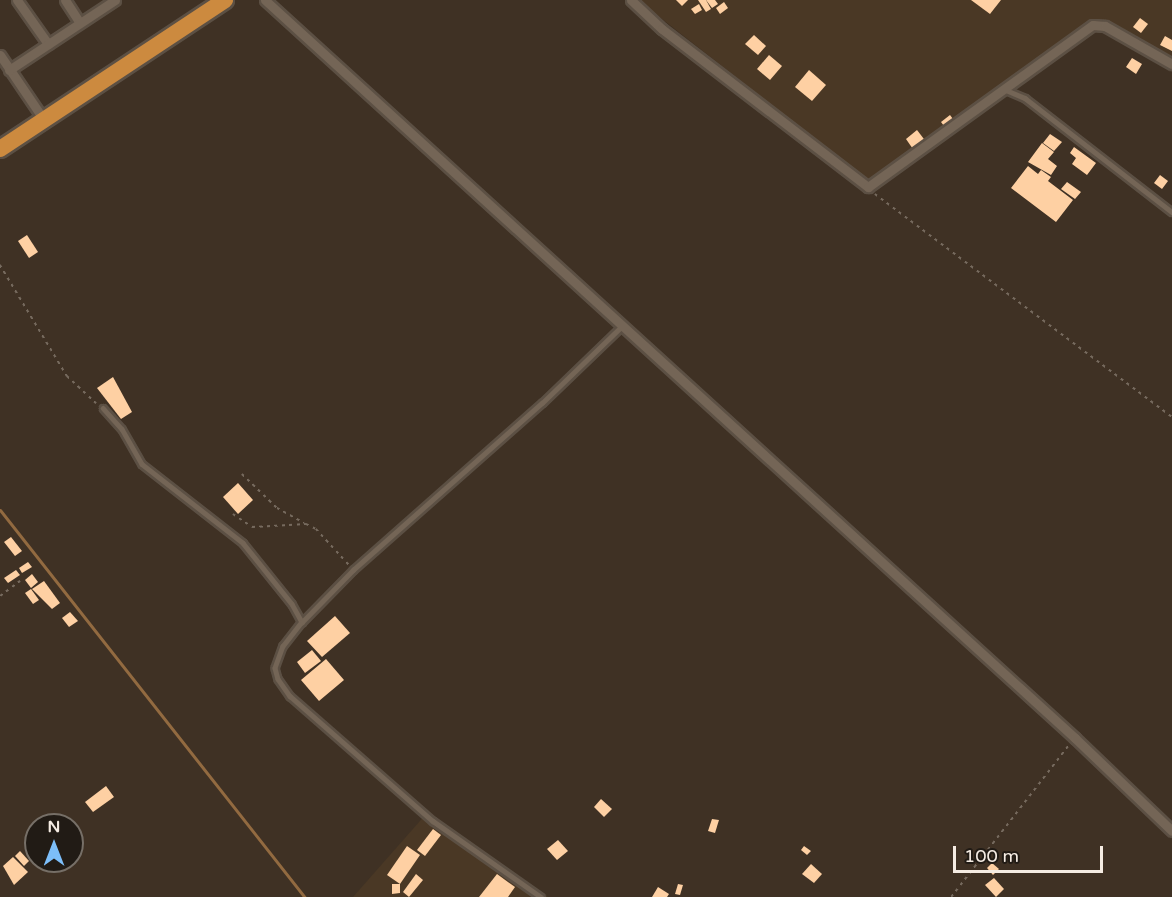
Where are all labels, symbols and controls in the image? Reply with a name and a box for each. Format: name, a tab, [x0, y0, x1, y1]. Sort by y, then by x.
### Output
north arrow	[24, 813, 84, 873]
text: N	[48, 817, 60, 837]
scale bar	[956, 834, 1106, 872]
text: 100 m	[964, 845, 1019, 867]

